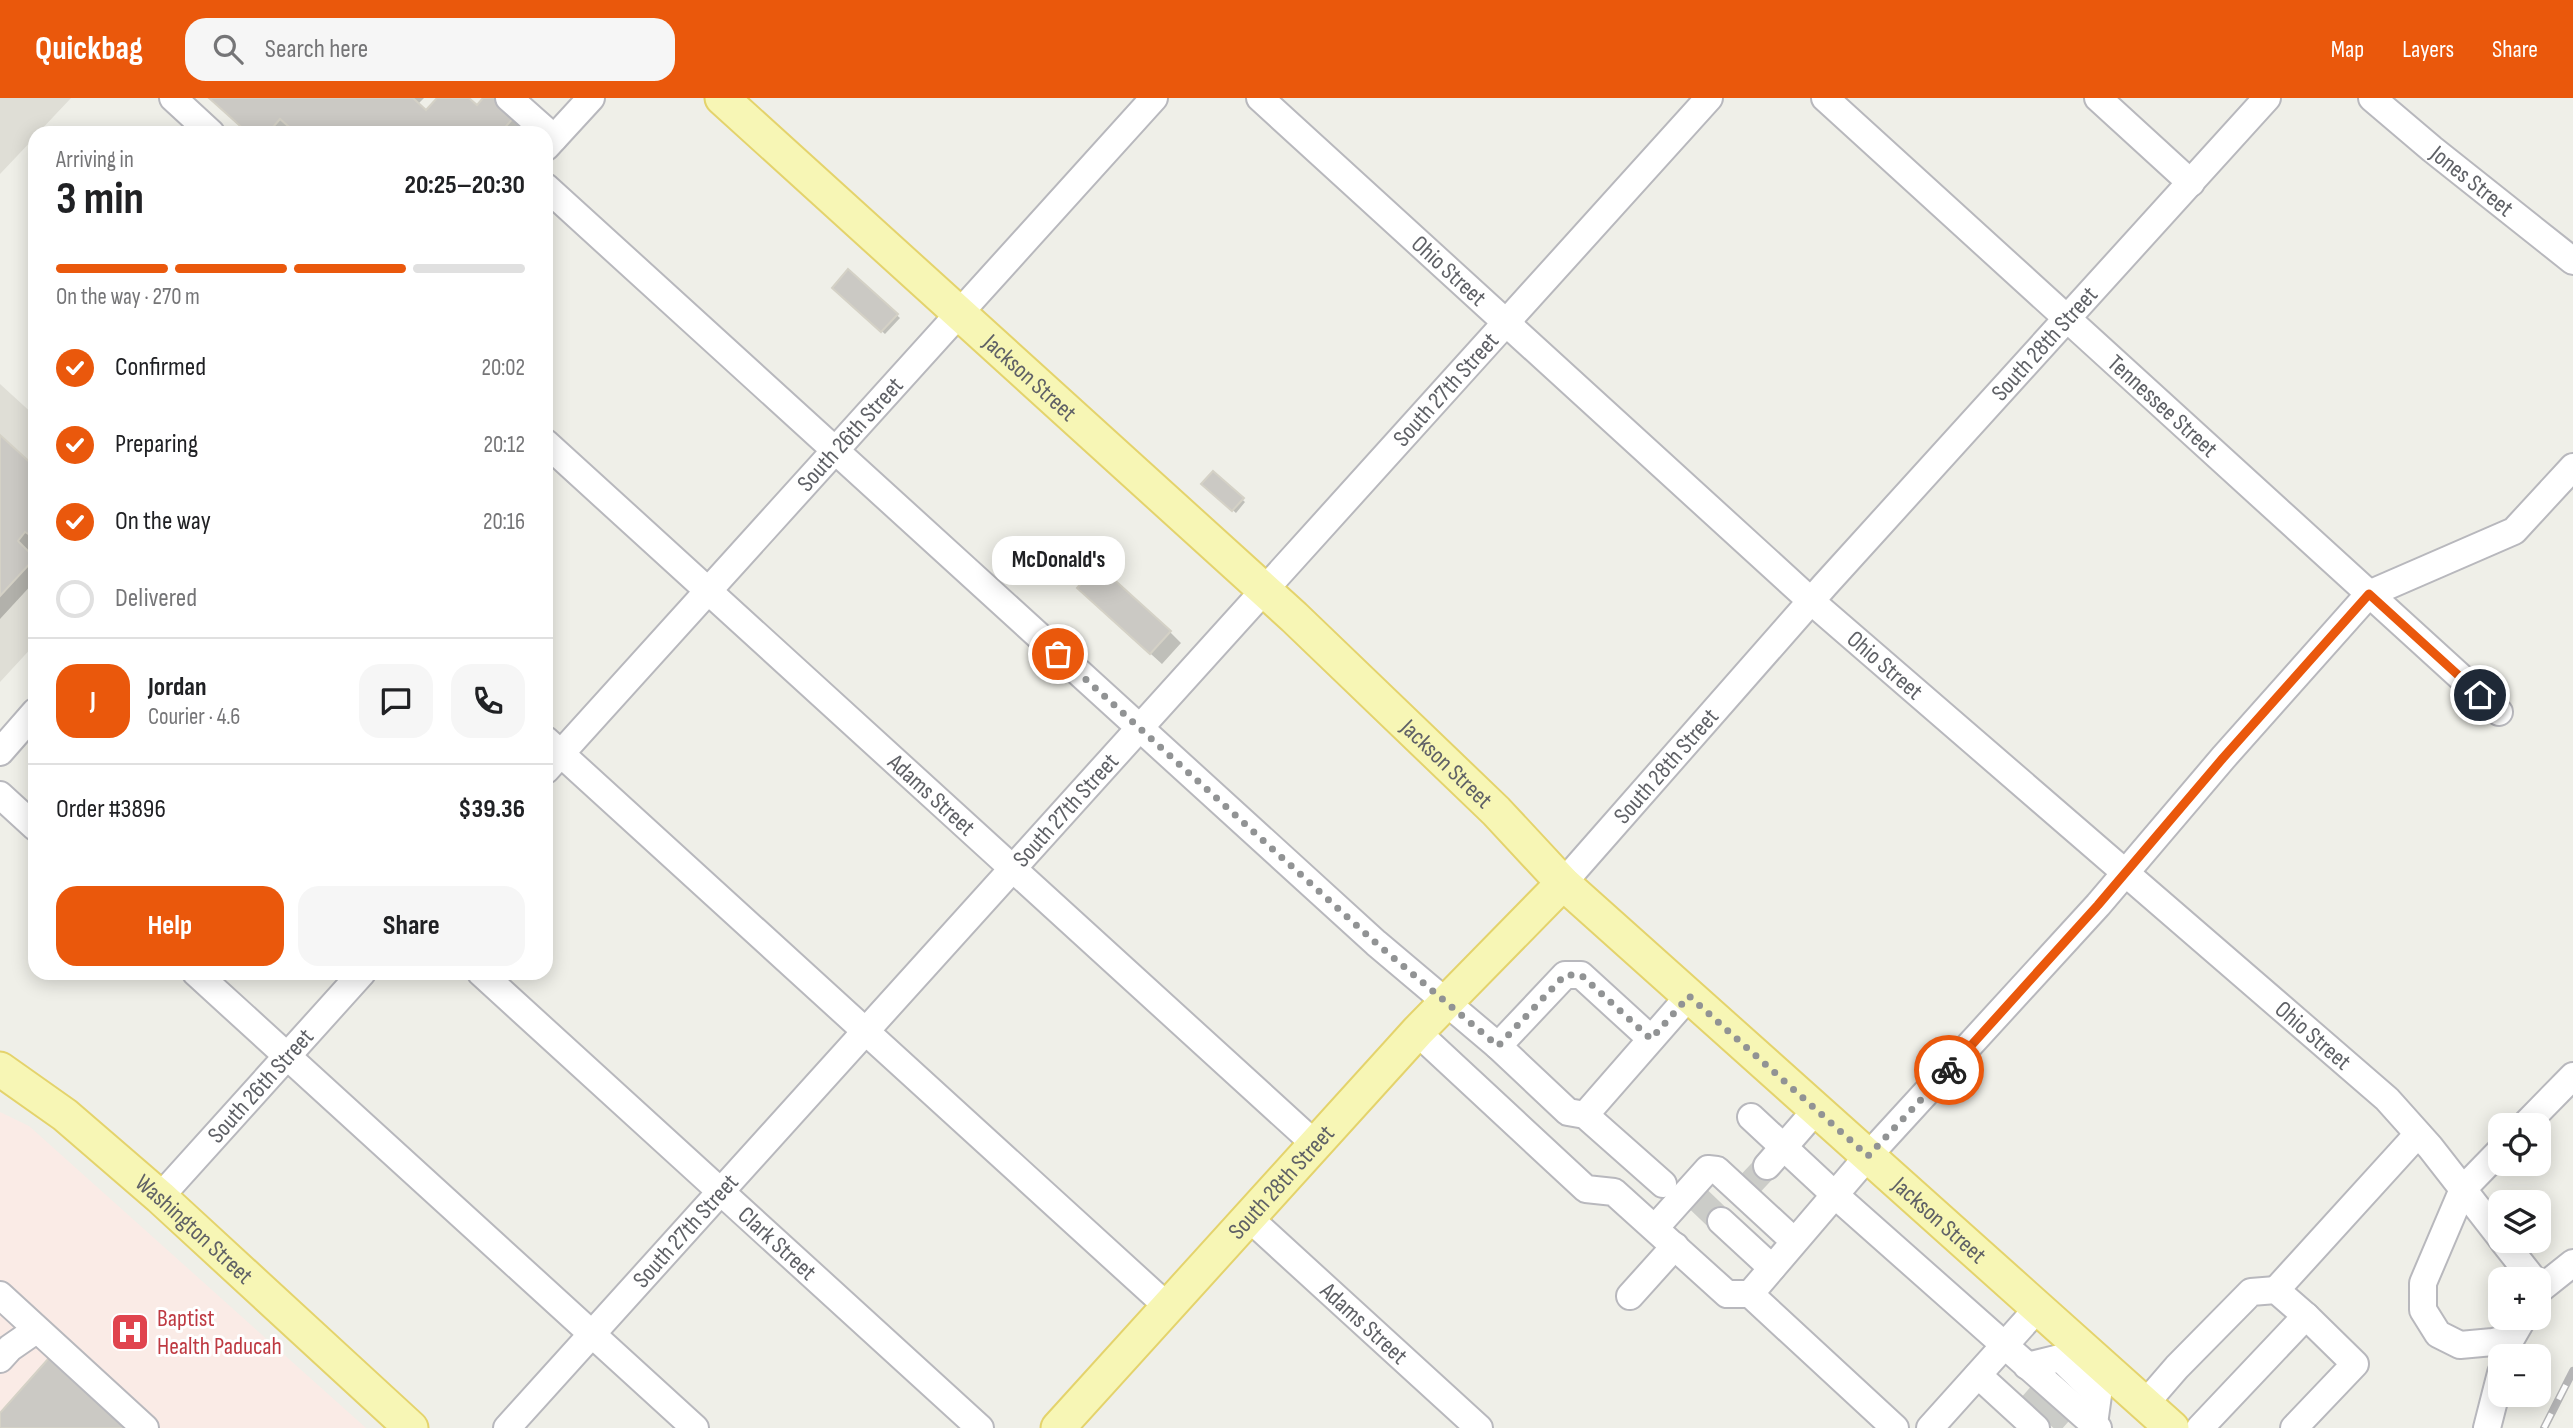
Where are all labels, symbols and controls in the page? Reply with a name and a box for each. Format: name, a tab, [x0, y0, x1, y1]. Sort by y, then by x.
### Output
search box	[185, 18, 675, 81]
text: Quickbag	[35, 29, 143, 69]
icon: search	[209, 30, 247, 68]
text: Search here	[265, 34, 368, 65]
text: Map	[2331, 35, 2364, 64]
text: Layers	[2402, 35, 2454, 64]
text: Share	[2492, 35, 2538, 64]
street label: Jones Street	[2424, 139, 2519, 223]
text: Arriving in	[56, 146, 134, 174]
text: 20:25–20:30	[405, 170, 525, 201]
text: 3 min	[56, 172, 144, 227]
street label: Ohio Street	[1405, 230, 1492, 312]
street label: South 28th Street	[1985, 281, 2104, 407]
text: On the way · 270 m	[56, 283, 200, 311]
street label: South 27th Street	[1387, 327, 1505, 453]
street label: Jackson Street	[976, 328, 1082, 428]
icon: check	[56, 349, 94, 387]
street label: Tennessee Street	[2101, 349, 2224, 464]
text: Confirmed	[115, 352, 206, 383]
text: 20:02	[481, 354, 525, 382]
street label: South 26th Street	[791, 371, 909, 498]
icon: check	[56, 426, 94, 464]
text: Preparing	[115, 429, 198, 460]
text: 20:12	[483, 431, 525, 459]
icon: check	[56, 503, 94, 541]
text: On the way	[115, 506, 211, 537]
text: 20:16	[483, 508, 525, 536]
callout: McDonald's	[992, 535, 1124, 584]
text: McDonald's	[1012, 546, 1105, 574]
text: Delivered	[115, 583, 197, 614]
pin	[1028, 624, 1088, 684]
street label: Ohio Street	[1841, 625, 1929, 706]
icon: bag	[1039, 635, 1077, 673]
button: chat	[359, 664, 433, 738]
button: phone	[451, 664, 525, 738]
pin	[2450, 665, 2510, 725]
text: Jordan	[148, 672, 206, 703]
icon: home	[2461, 676, 2499, 714]
text: J	[90, 686, 96, 717]
street label: South 28th Street	[1608, 702, 1725, 830]
text: Courier · 4.6	[148, 703, 240, 731]
street label: Jackson Street	[1394, 713, 1498, 815]
street label: Adams Street	[881, 747, 981, 842]
street label: South 27th Street	[1007, 747, 1125, 873]
text: Order #3896	[56, 794, 166, 825]
text: $39.36	[458, 794, 525, 825]
button: Help	[56, 886, 284, 966]
button: Share	[298, 886, 525, 966]
street label: Ohio Street	[2269, 995, 2357, 1076]
street label: South 26th Street	[202, 1023, 320, 1149]
courier	[1914, 1035, 1984, 1105]
icon: bike	[1930, 1051, 1968, 1089]
map controls	[2488, 1113, 2551, 1407]
button: locate	[2488, 1113, 2551, 1176]
street label: South 28th Street	[1222, 1119, 1341, 1246]
street label: Washington Street	[129, 1168, 259, 1290]
street label: South 27th Street	[627, 1168, 745, 1294]
street label: Jackson Street	[1885, 1170, 1992, 1270]
button: layers	[2488, 1190, 2551, 1253]
street label: Clark Street	[732, 1201, 822, 1287]
button: +	[2488, 1267, 2551, 1330]
street label: Adams Street	[1314, 1276, 1413, 1371]
place label: Baptist Health Paducah	[157, 1304, 282, 1361]
hospital icon: Baptist Health Paducah	[109, 1311, 151, 1353]
button: −	[2488, 1344, 2551, 1407]

